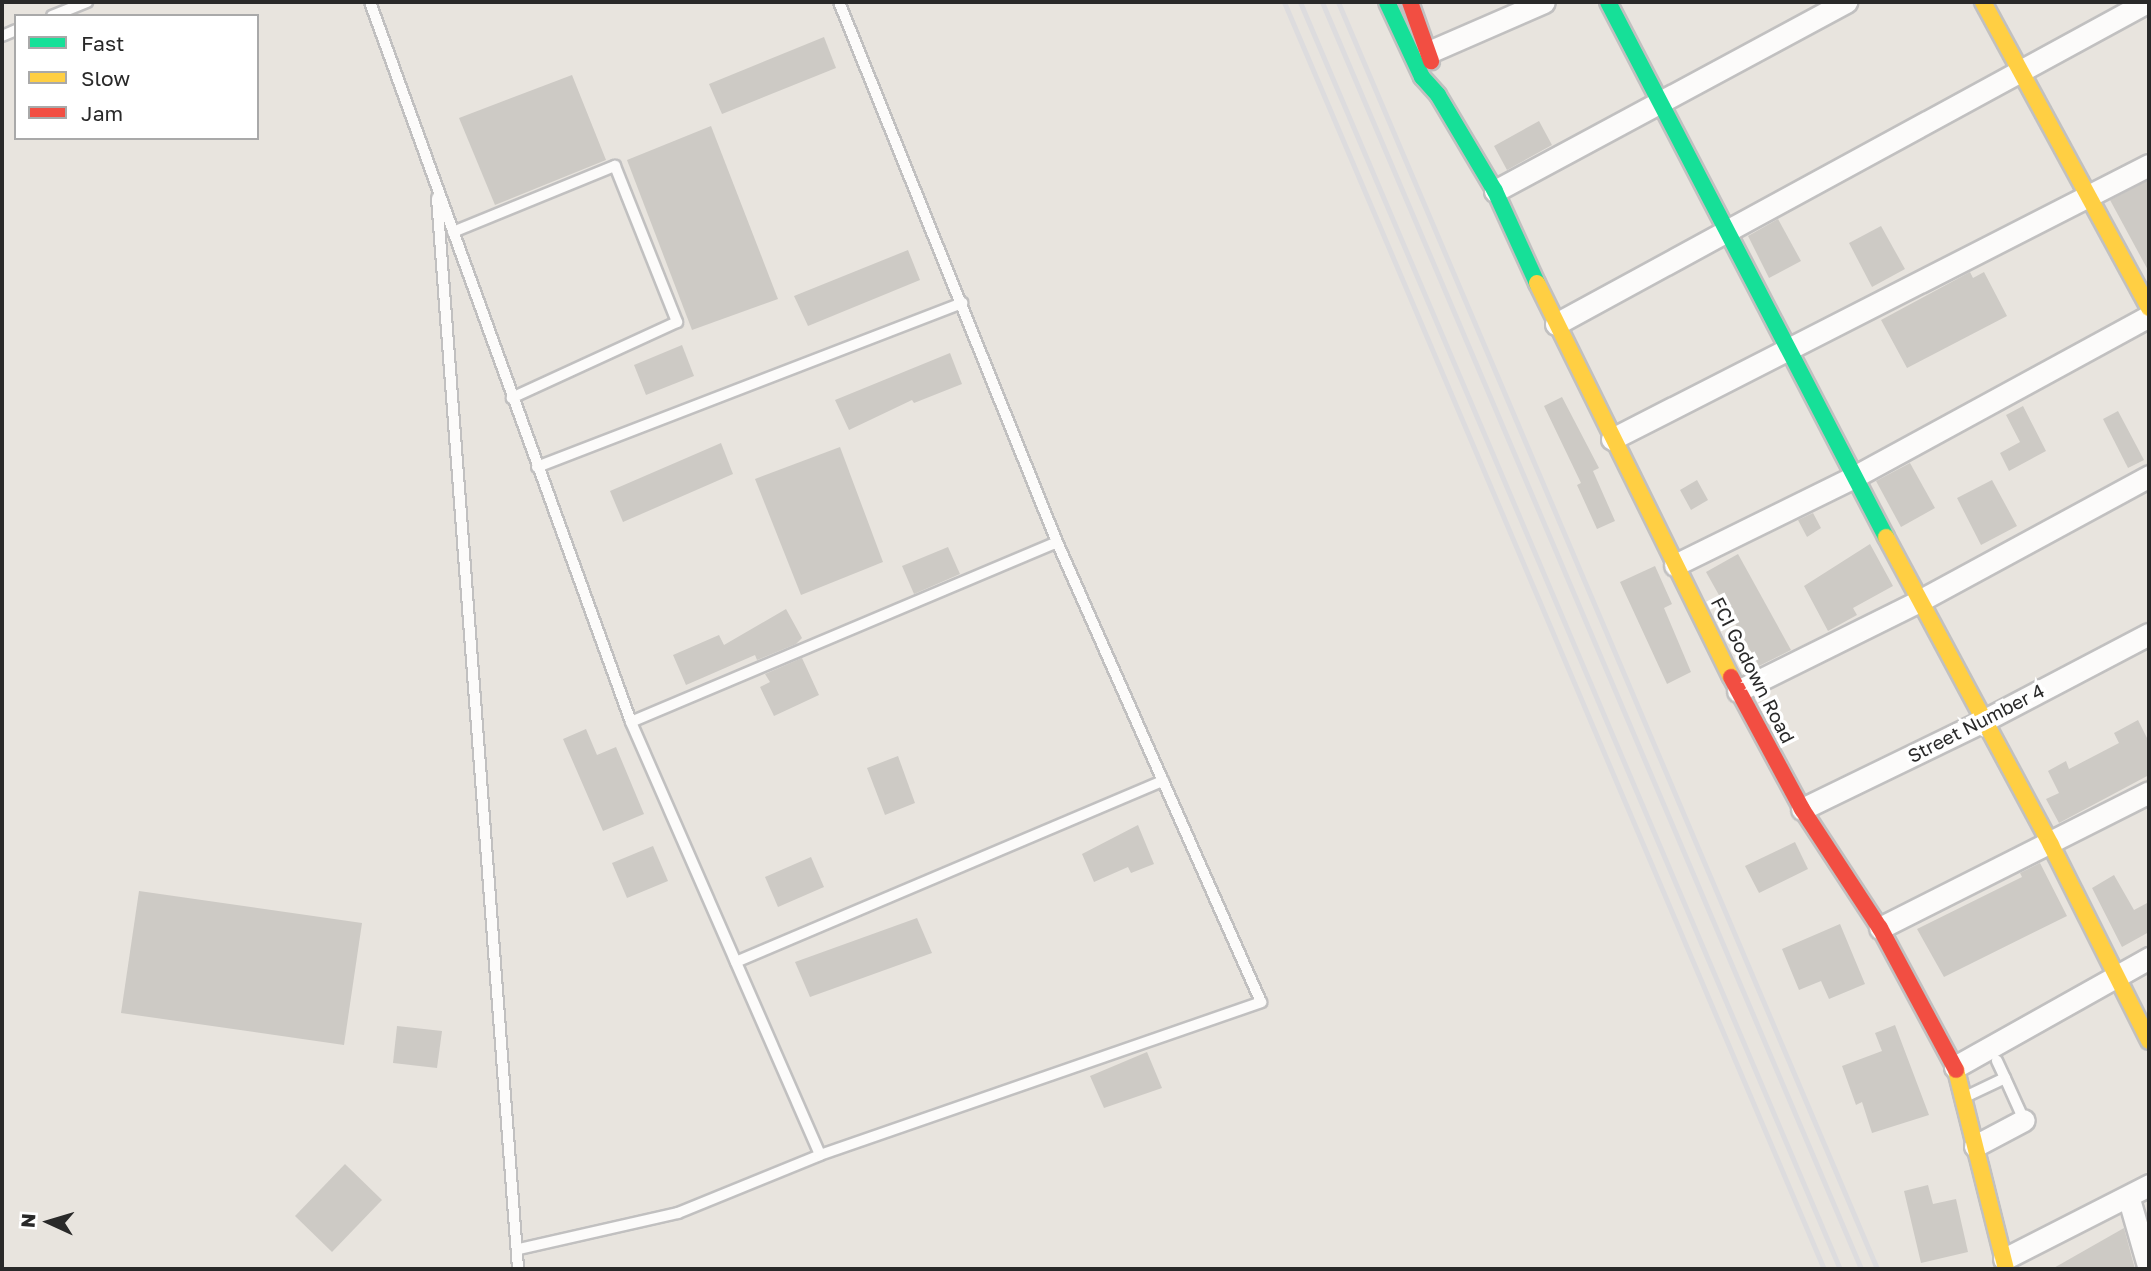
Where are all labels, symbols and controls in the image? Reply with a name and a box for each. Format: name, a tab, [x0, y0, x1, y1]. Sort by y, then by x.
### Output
legend	[14, 14, 259, 140]
text: Fast	[81, 30, 124, 56]
text: Slow	[81, 65, 130, 91]
text: Jam	[81, 100, 123, 126]
street label: FCI Godown Road	[1706, 593, 1800, 747]
street label: Street Number 4	[1904, 679, 2048, 767]
north arrow	[14, 1187, 84, 1257]
text: N	[16, 1212, 40, 1229]

